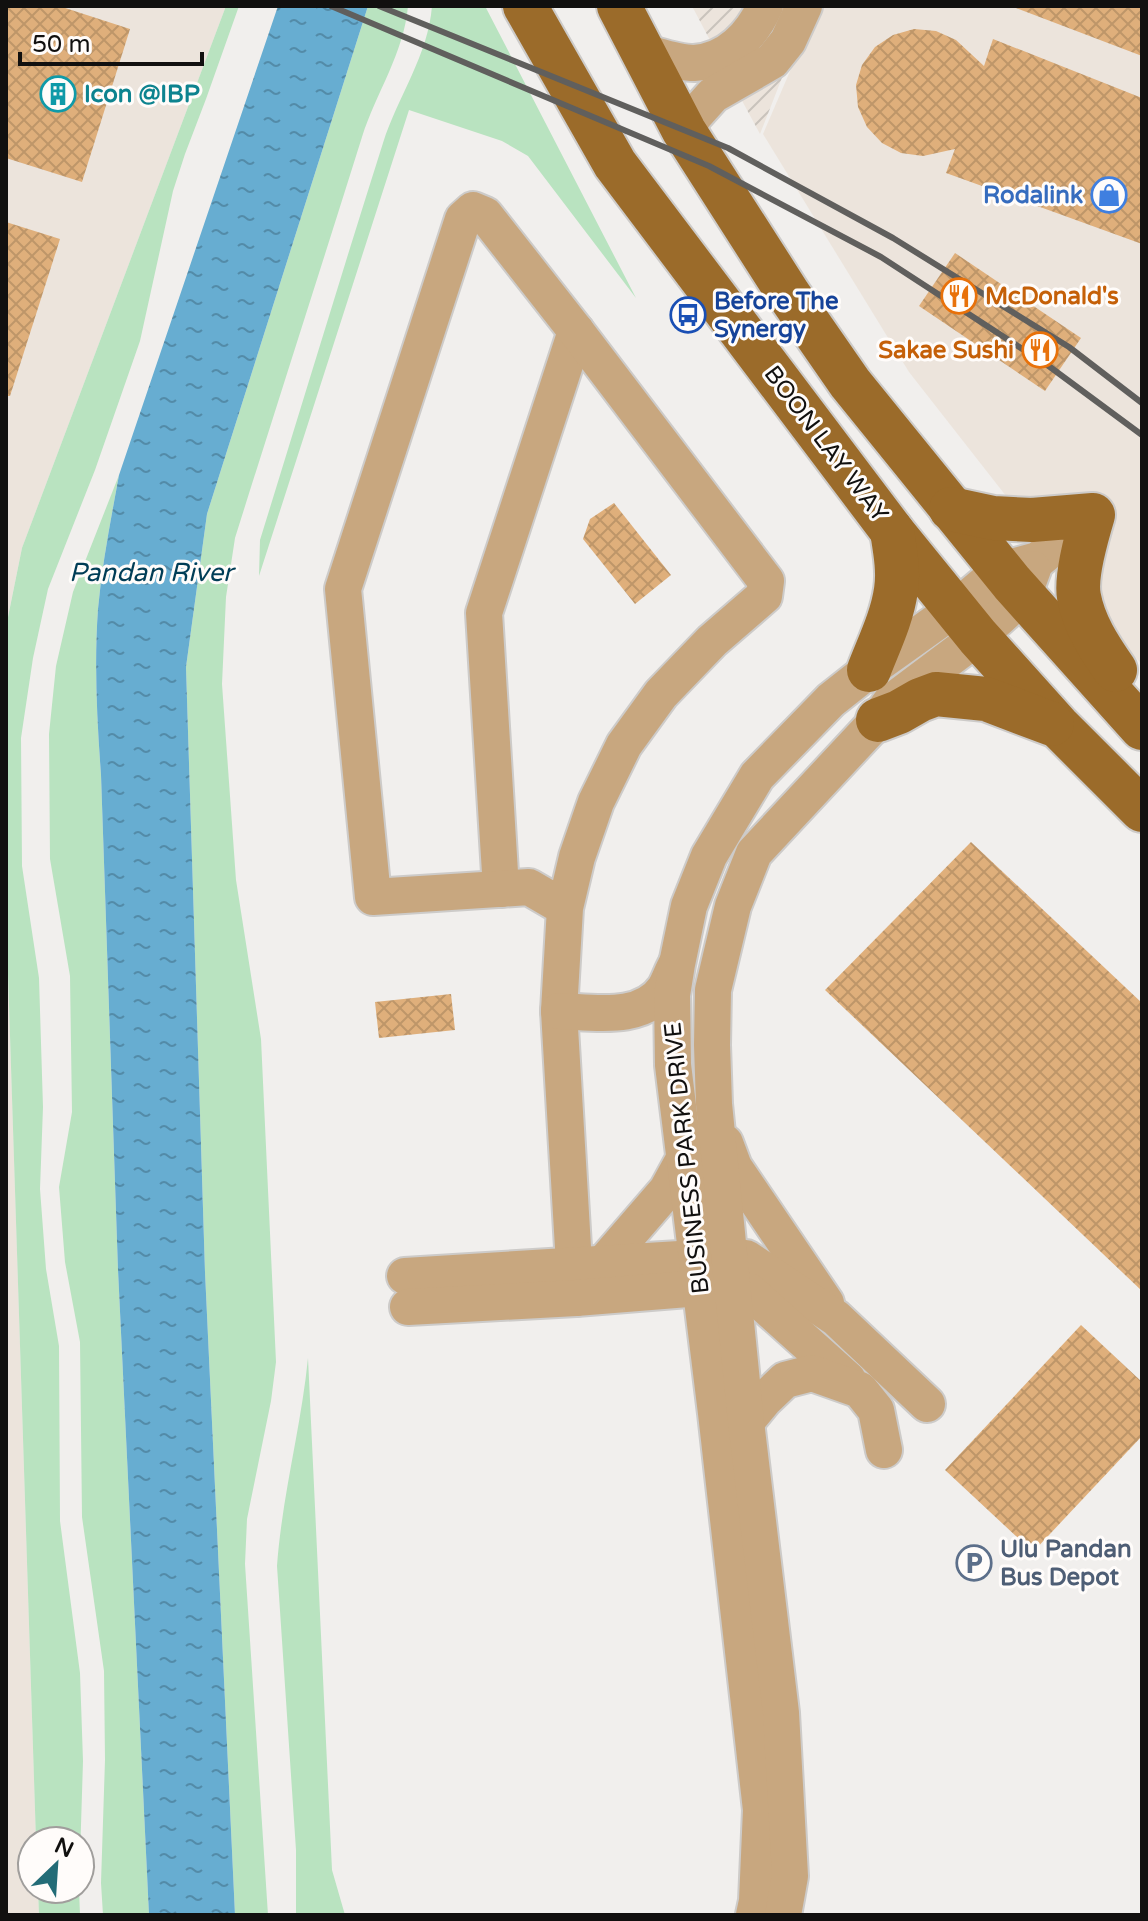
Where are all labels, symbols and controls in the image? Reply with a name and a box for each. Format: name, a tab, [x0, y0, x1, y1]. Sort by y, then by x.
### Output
scale bar	[20, 16, 202, 66]
text: 50 m	[32, 30, 90, 59]
building icon: Icon @IBP	[39, 75, 77, 113]
place label: Icon @IBP	[84, 80, 200, 109]
shop icon: Rodalink	[1090, 176, 1128, 214]
place label: Rodalink	[983, 181, 1083, 210]
restaurant icon: McDonald's	[940, 277, 978, 315]
place label: McDonald's	[985, 282, 1119, 311]
place label: Before The Synergy	[714, 287, 839, 344]
bus stop icon: Before The Synergy	[669, 296, 707, 334]
restaurant icon: Sakae Sushi	[1021, 331, 1059, 369]
place label: Sakae Sushi	[878, 336, 1014, 365]
street label: BOON LAY WAY	[758, 360, 894, 528]
water label: Pandan River	[69, 557, 236, 588]
street label: BUSINESS PARK DRIVE	[658, 1021, 716, 1295]
place label: Ulu Pandan Bus Depot	[1000, 1535, 1132, 1592]
parking icon: Ulu Pandan Bus Depot	[955, 1544, 993, 1582]
north arrow	[16, 1825, 96, 1905]
text: N	[51, 1832, 78, 1863]

